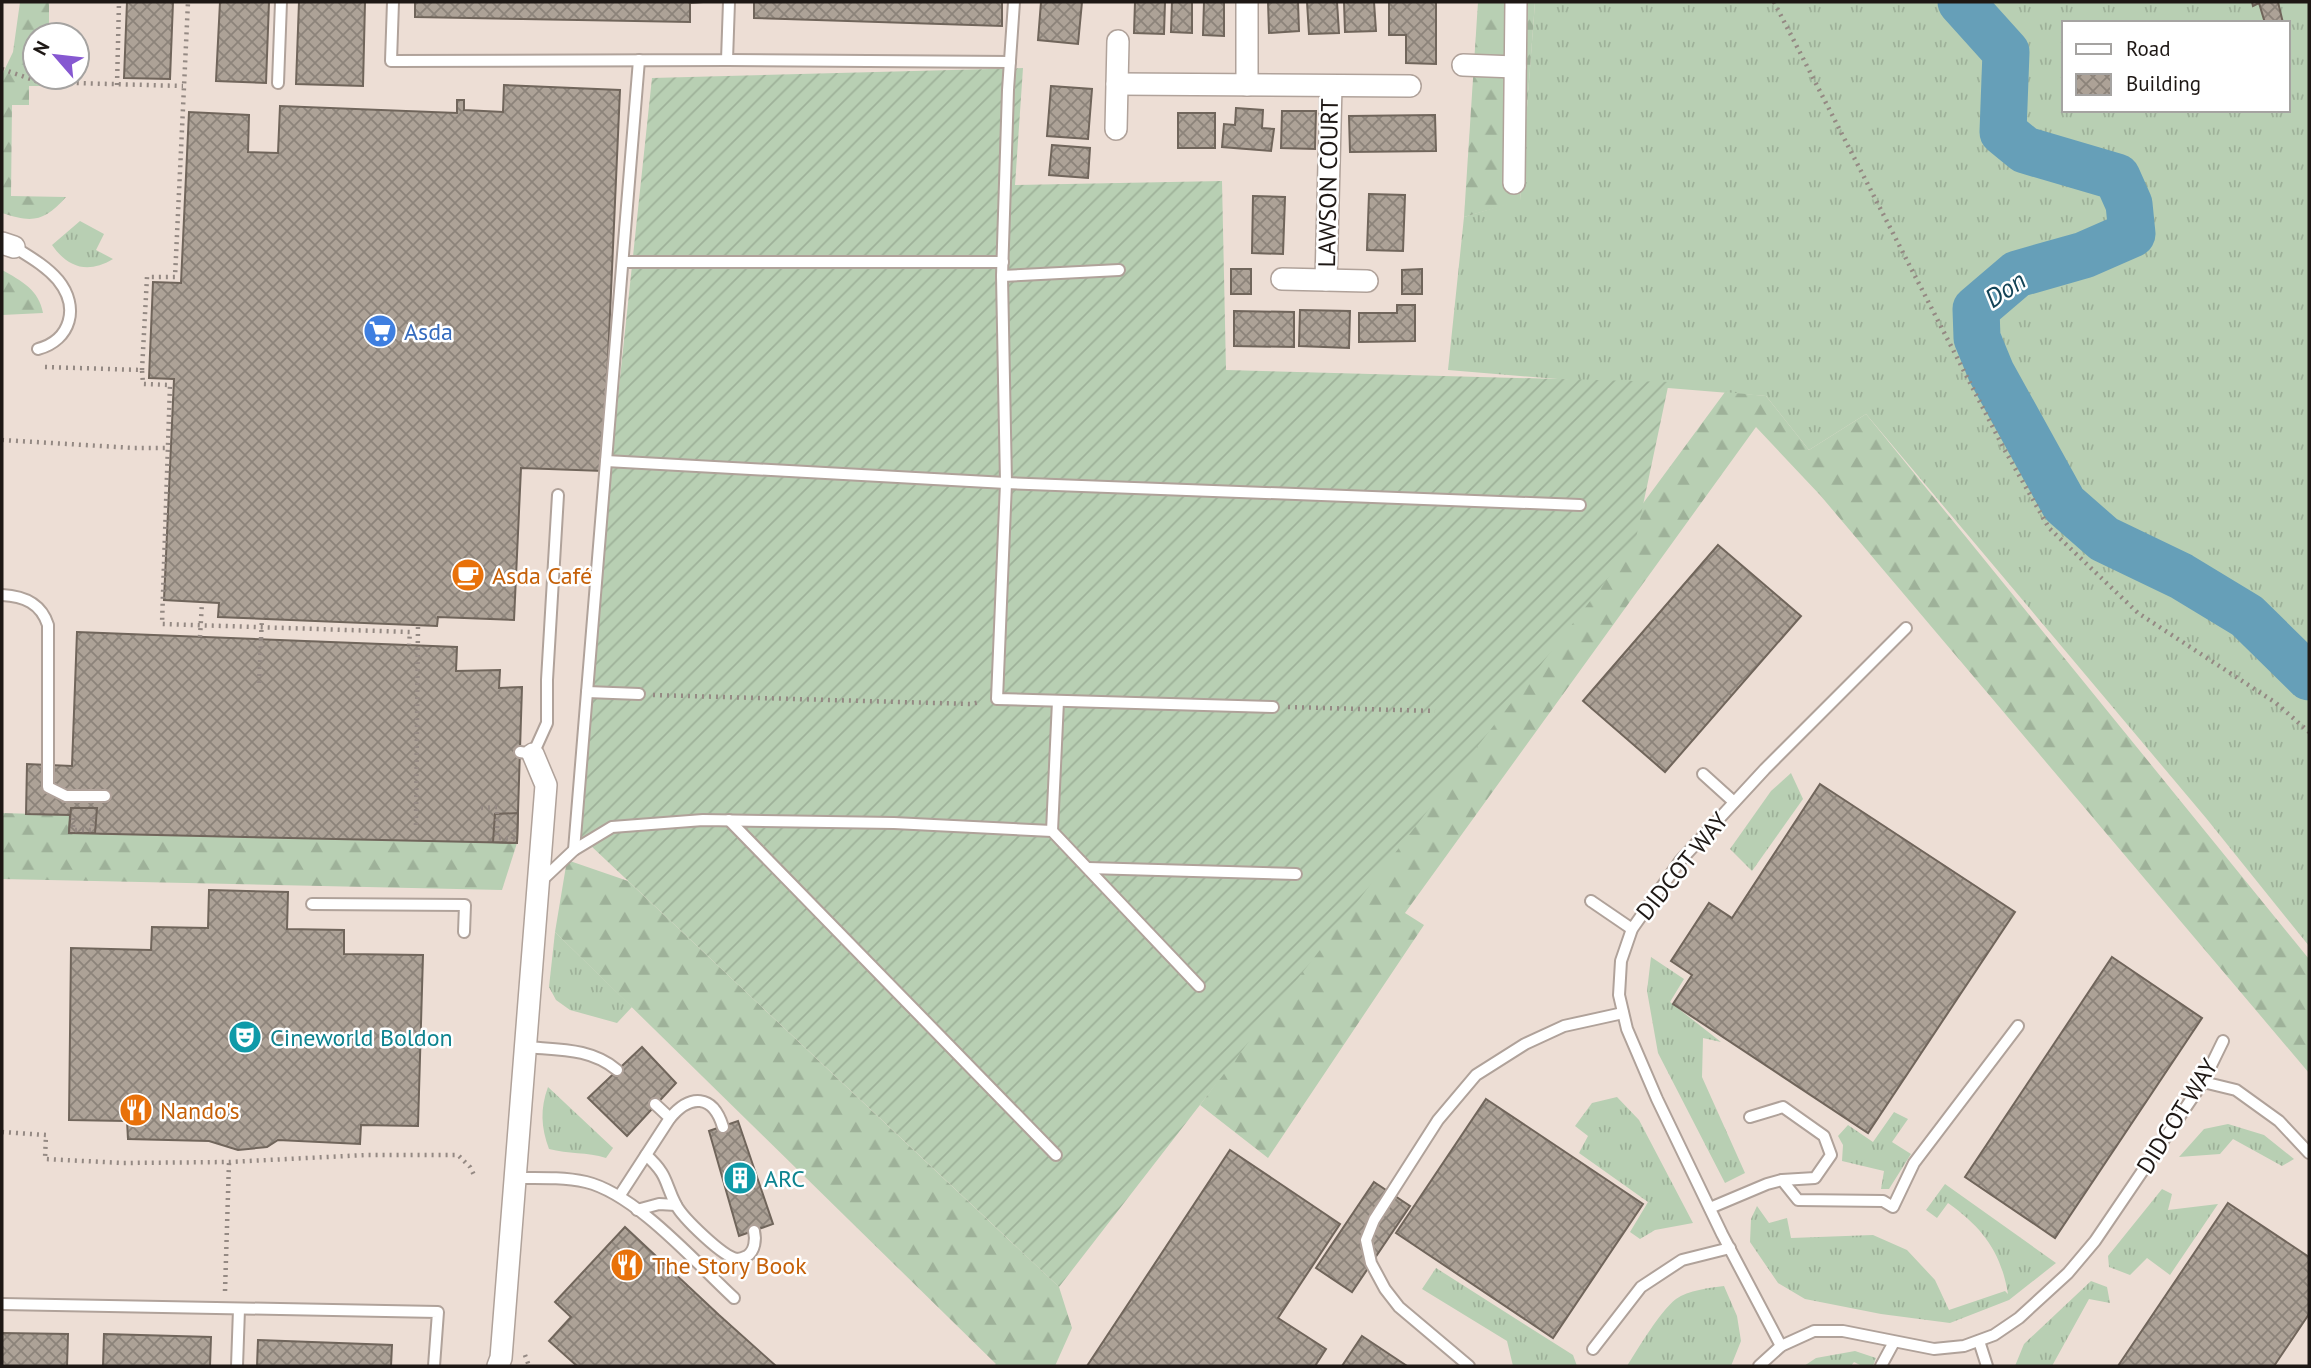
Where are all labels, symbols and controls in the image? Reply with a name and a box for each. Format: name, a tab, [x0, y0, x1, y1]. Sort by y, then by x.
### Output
north arrow	[21, 21, 91, 91]
legend	[2062, 21, 2290, 112]
text: Road	[2126, 35, 2170, 62]
text: N	[27, 37, 55, 59]
text: Building	[2126, 70, 2201, 97]
street label: LAWSON COURT	[1311, 98, 1345, 268]
water label: Don	[1978, 263, 2032, 315]
supermarket icon: Asda	[361, 312, 399, 350]
place label: Asda	[404, 316, 453, 347]
cafe icon: Asda Café	[449, 556, 487, 594]
place label: Asda Café	[492, 560, 592, 591]
street label: DIDCOT WAY	[1629, 805, 1735, 926]
theatre icon: Cineworld Boldon	[226, 1018, 264, 1056]
place label: Cineworld Boldon	[270, 1022, 453, 1053]
street label: DIDCOT WAY	[2129, 1052, 2225, 1179]
restaurant icon: Nando's	[117, 1091, 155, 1129]
place label: Nando's	[160, 1095, 240, 1126]
building icon: ARC	[721, 1159, 759, 1197]
place label: ARC	[764, 1163, 805, 1194]
restaurant icon: The Story Book	[608, 1246, 646, 1284]
place label: The Story Book	[652, 1250, 807, 1281]

